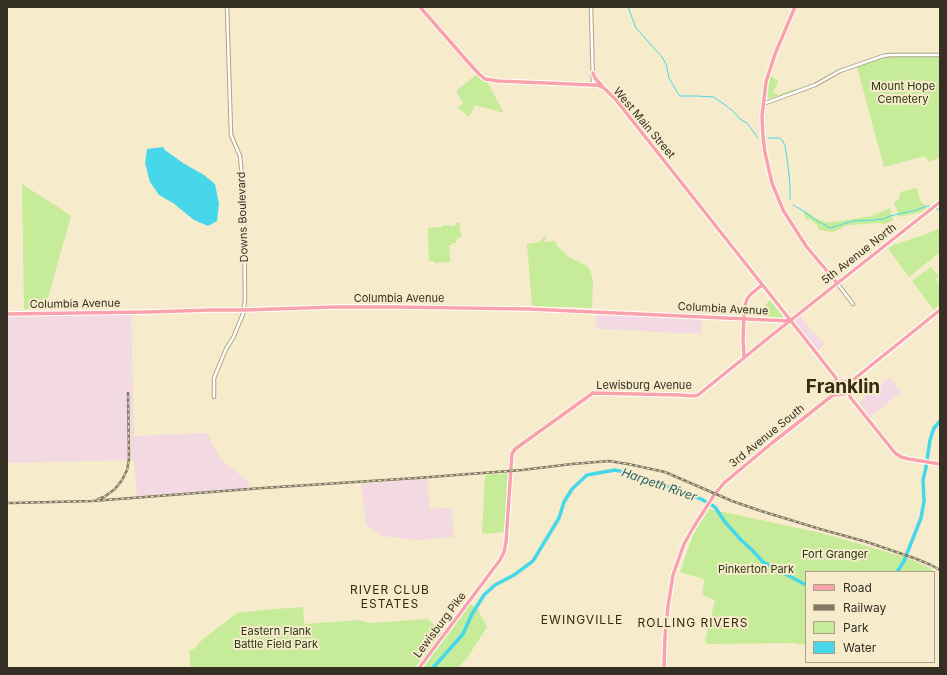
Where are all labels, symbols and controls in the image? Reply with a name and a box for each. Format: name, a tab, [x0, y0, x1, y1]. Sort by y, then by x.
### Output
park label: Mount Hope Cemetery	[871, 80, 935, 106]
street label: West Main Street	[610, 85, 678, 161]
street label: Downs Boulevard	[235, 171, 251, 263]
street label: 5th Avenue North	[819, 221, 899, 287]
street label: Columbia Avenue	[354, 292, 444, 306]
street label: Columbia Avenue	[30, 297, 120, 311]
street label: Columbia Avenue	[677, 300, 769, 318]
district label: Franklin	[806, 376, 880, 398]
street label: Lewisburg Avenue	[596, 379, 692, 393]
street label: 3rd Avenue South	[727, 402, 807, 470]
water label: Harpeth River	[620, 465, 698, 505]
park label: Fort Granger	[802, 548, 868, 562]
park label: Pinkerton Park	[718, 563, 794, 577]
legend	[805, 571, 935, 663]
text: Road	[843, 580, 872, 595]
district label: RIVER CLUB ESTATES	[350, 583, 430, 611]
street label: Lewisburg Pike	[411, 590, 469, 660]
text: Railway	[843, 600, 886, 615]
district label: EWINGVILLE	[541, 613, 623, 627]
district label: ROLLING RIVERS	[638, 616, 748, 630]
text: Park	[843, 620, 869, 635]
park label: Eastern Flank Battle Field Park	[234, 625, 318, 651]
text: Water	[843, 640, 876, 655]

